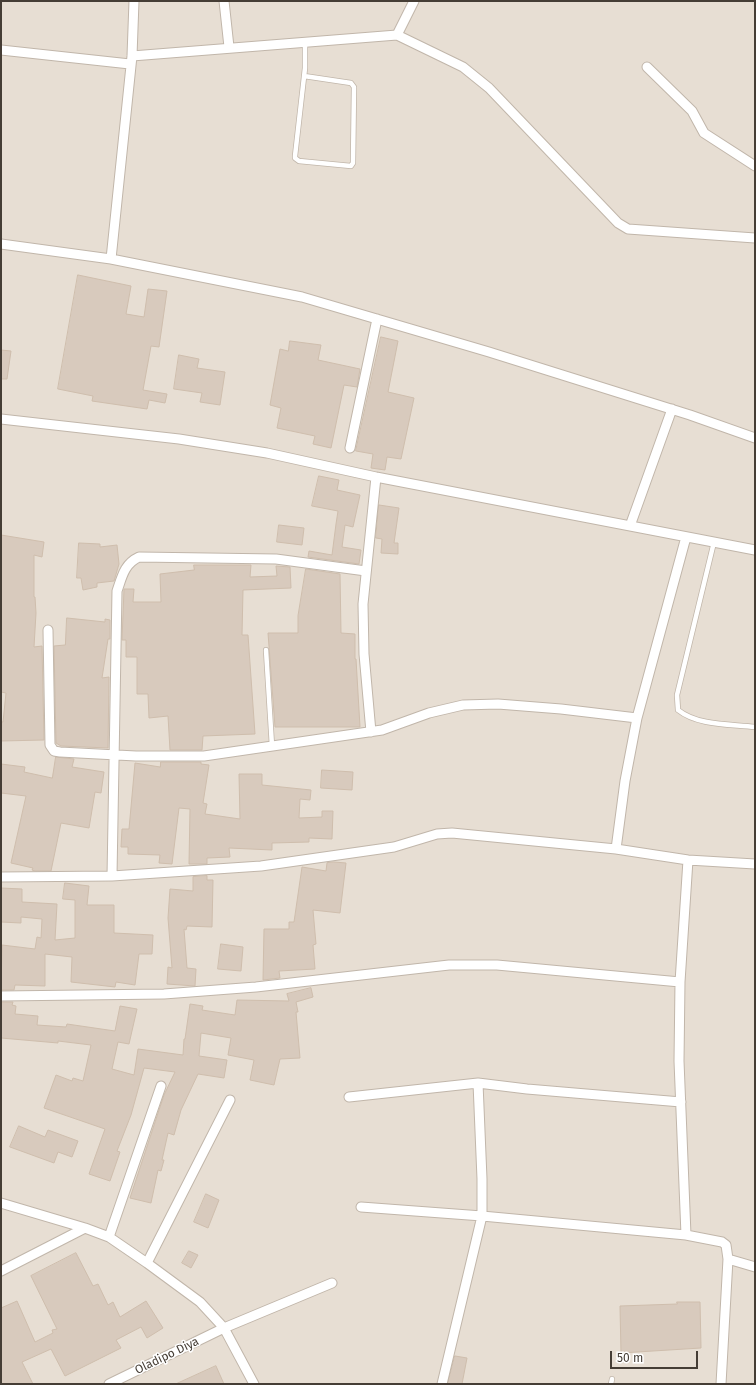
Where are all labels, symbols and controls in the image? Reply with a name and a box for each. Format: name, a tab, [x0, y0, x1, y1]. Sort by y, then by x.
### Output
street label: Oladipo Diya	[133, 1334, 201, 1378]
scale bar	[612, 1343, 700, 1369]
text: 50 m	[617, 1351, 643, 1365]

